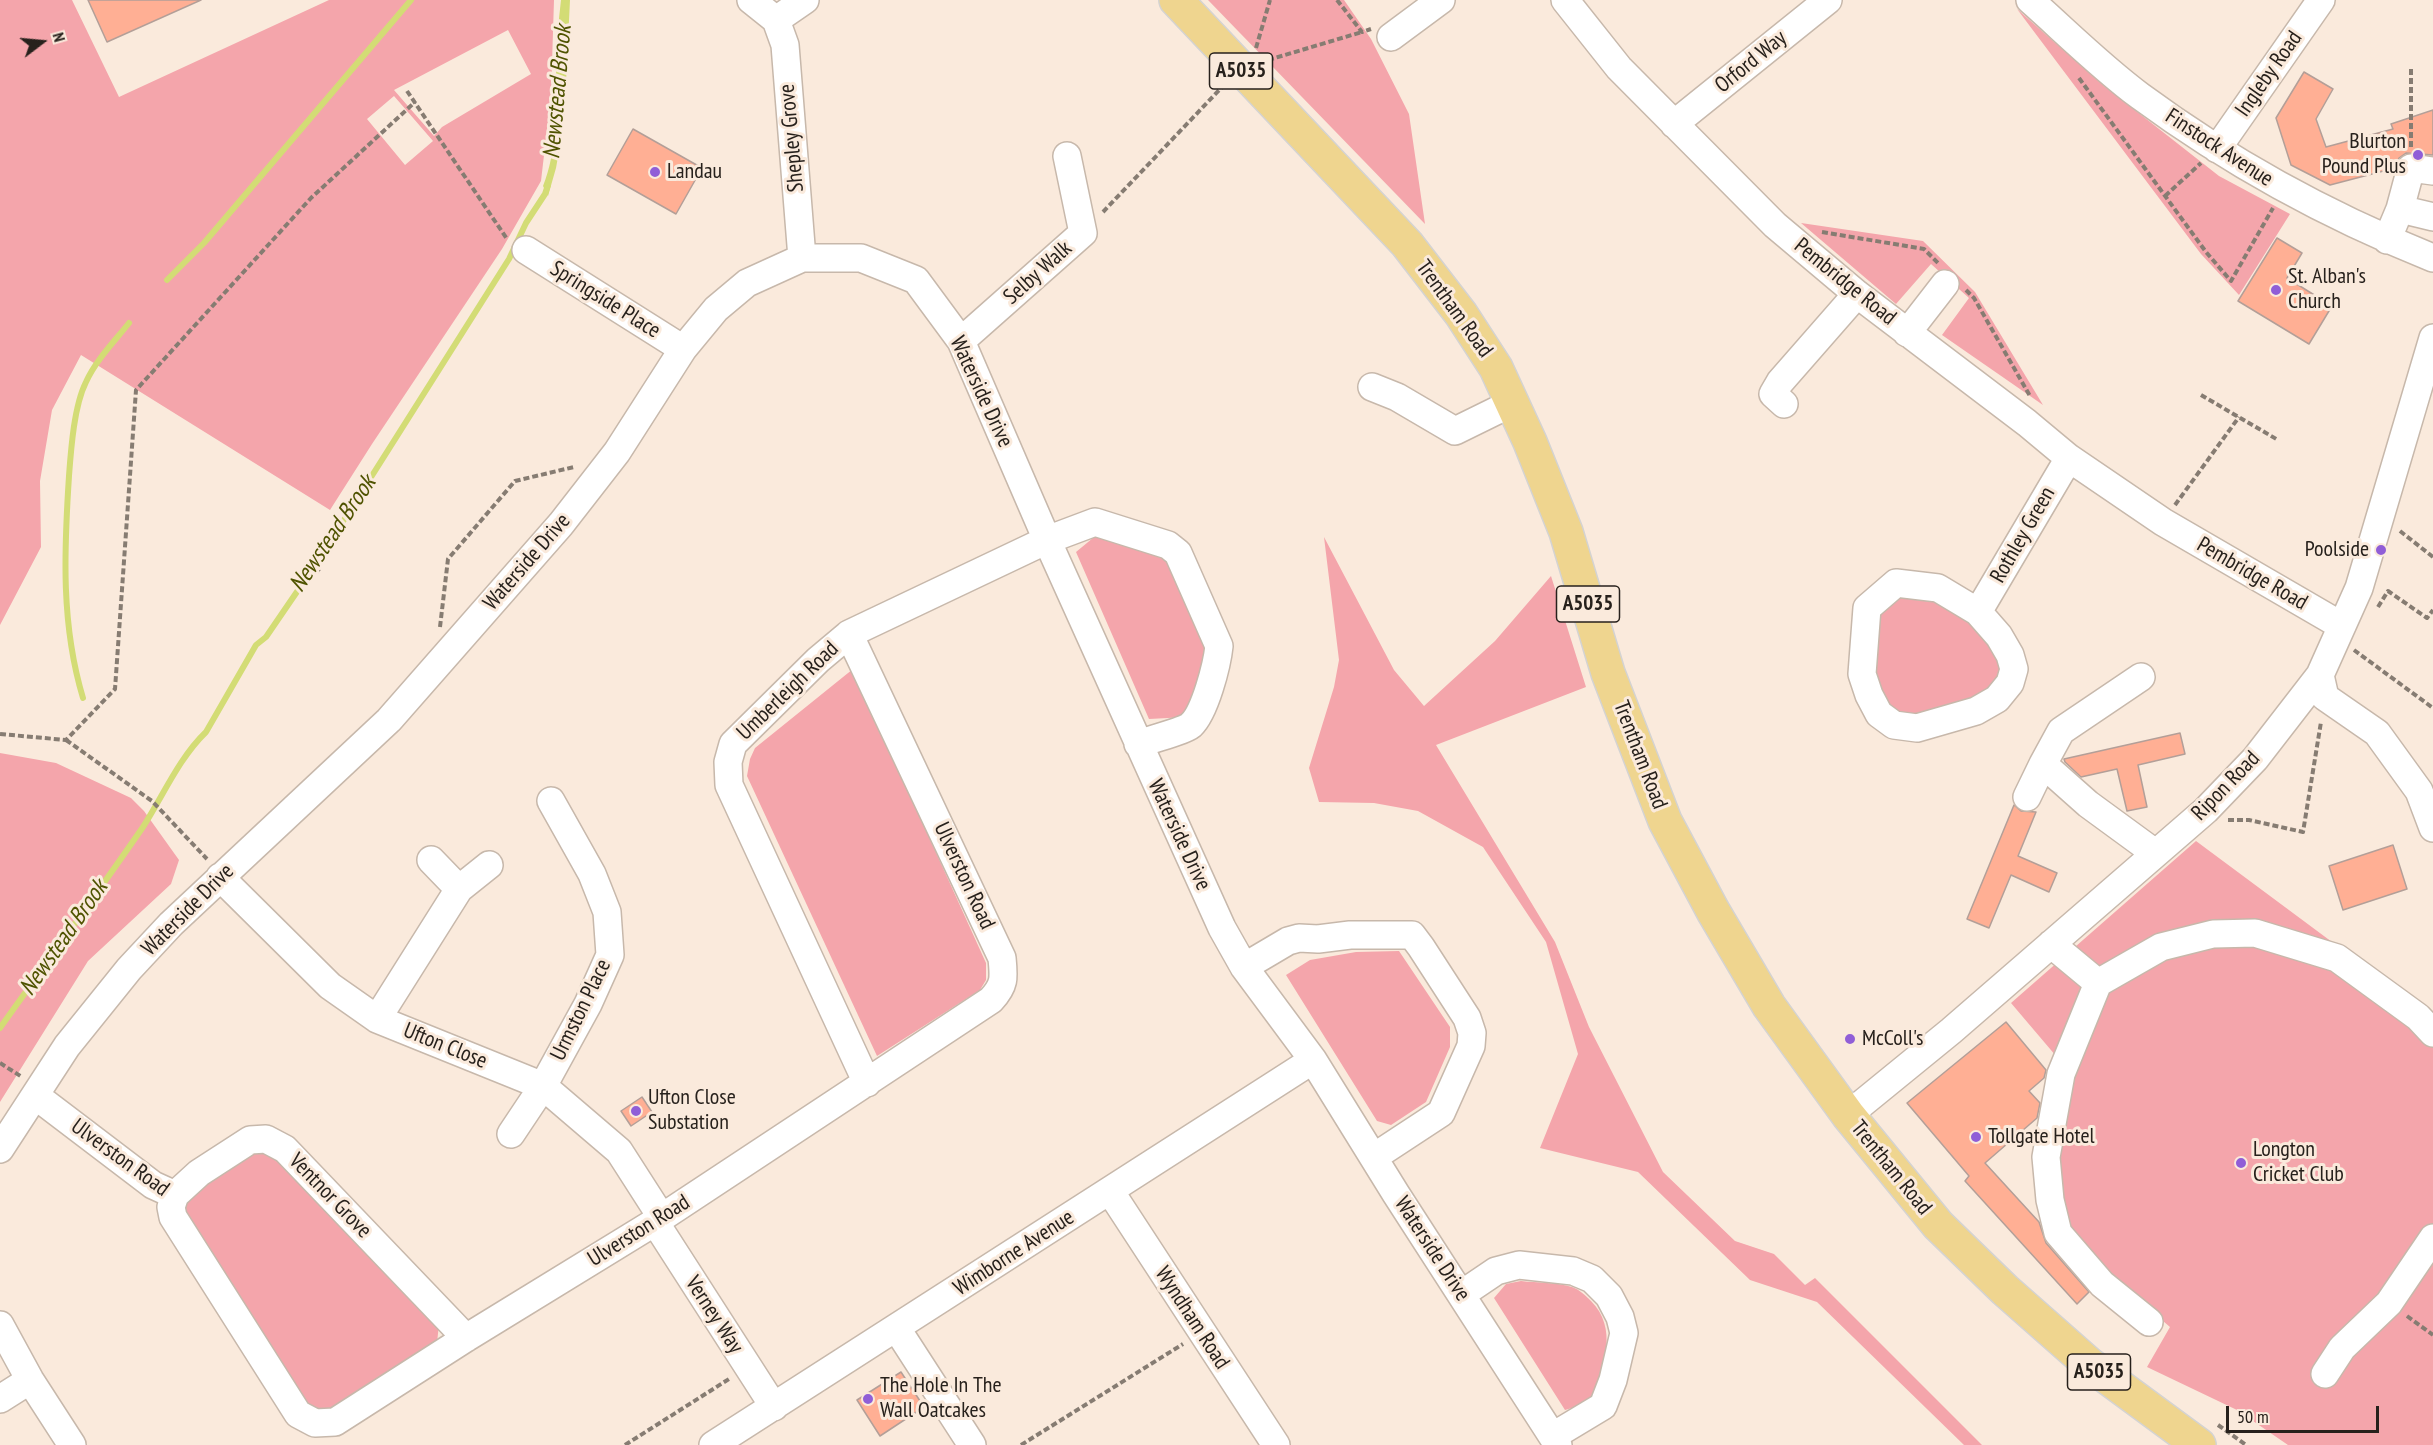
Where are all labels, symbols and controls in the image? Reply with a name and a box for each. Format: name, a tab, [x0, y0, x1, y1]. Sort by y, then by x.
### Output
north arrow	[12, 12, 72, 72]
water label: Newstead Brook	[538, 24, 578, 160]
street label: Orford Way	[1710, 25, 1792, 99]
street label: Ingleby Road	[2230, 26, 2308, 122]
text: N	[48, 30, 70, 44]
road number: A5035	[1210, 53, 1272, 89]
street label: Shepley Grove	[774, 83, 810, 193]
street label: Finstock Avenue	[2160, 103, 2278, 193]
place label: Blurton Pound Plus	[2322, 129, 2406, 180]
marker: Blurton Pound Plus	[2411, 148, 2425, 162]
place label: Landau	[667, 159, 722, 185]
marker: Landau	[648, 165, 662, 179]
street label: Pembridge Road	[1789, 233, 1901, 331]
street label: Selby Walk	[999, 236, 1077, 310]
street label: Trentham Road	[1410, 255, 1498, 363]
street label: Springside Place	[545, 256, 665, 344]
place label: St. Alban's Church	[2288, 264, 2366, 316]
marker: St. Alban's Church	[2269, 283, 2283, 297]
street label: Waterside Drive	[944, 332, 1018, 452]
water label: Newstead Brook	[284, 470, 382, 598]
street label: Rothley Green	[1985, 482, 2061, 588]
street label: Waterside Drive	[478, 508, 576, 616]
street label: Pembridge Road	[2192, 532, 2312, 616]
place label: Poolside	[2305, 537, 2369, 563]
marker: Poolside	[2374, 543, 2388, 557]
road number: A5035	[1556, 586, 1620, 622]
street label: Umberleigh Road	[732, 636, 844, 746]
street label: Trentham Road	[1607, 697, 1673, 813]
street label: Ripon Road	[2187, 746, 2265, 826]
street label: Waterside Drive	[1142, 775, 1216, 895]
street label: Ulverston Road	[928, 818, 1000, 934]
street label: Waterside Drive	[136, 858, 240, 962]
water label: Newstead Brook	[14, 875, 114, 1001]
street label: Urmston Place	[545, 955, 617, 1065]
street label: Ufton Close	[399, 1017, 491, 1075]
place label: McColl's	[1862, 1026, 1923, 1052]
marker: McColl's	[1843, 1032, 1857, 1046]
place label: Ufton Close Substation	[648, 1085, 736, 1136]
marker: Ufton Close Substation	[629, 1104, 643, 1118]
street label: Ulverston Road	[66, 1114, 174, 1202]
street label: Trentham Road	[1845, 1115, 1937, 1221]
place label: Tollgate Hotel	[1988, 1124, 2095, 1150]
marker: Tollgate Hotel	[1969, 1130, 1983, 1144]
place label: Longton Cricket Club	[2253, 1137, 2344, 1188]
street label: Ventnor Grove	[283, 1148, 377, 1244]
marker: Longton Cricket Club	[2234, 1156, 2248, 1170]
street label: Ulverston Road	[583, 1189, 695, 1273]
street label: Waterside Drive	[1388, 1192, 1476, 1306]
street label: Wimborne Avenue	[949, 1204, 1079, 1302]
street label: Wyndham Road	[1149, 1262, 1235, 1374]
street label: Verney Way	[679, 1271, 749, 1359]
road number: A5035	[2068, 1354, 2130, 1390]
place label: The Hole In The Wall Oatcakes	[880, 1373, 1001, 1424]
marker: The Hole In The Wall Oatcakes	[861, 1392, 875, 1406]
scale bar	[2229, 1394, 2382, 1432]
text: 50 m	[2237, 1405, 2269, 1428]

